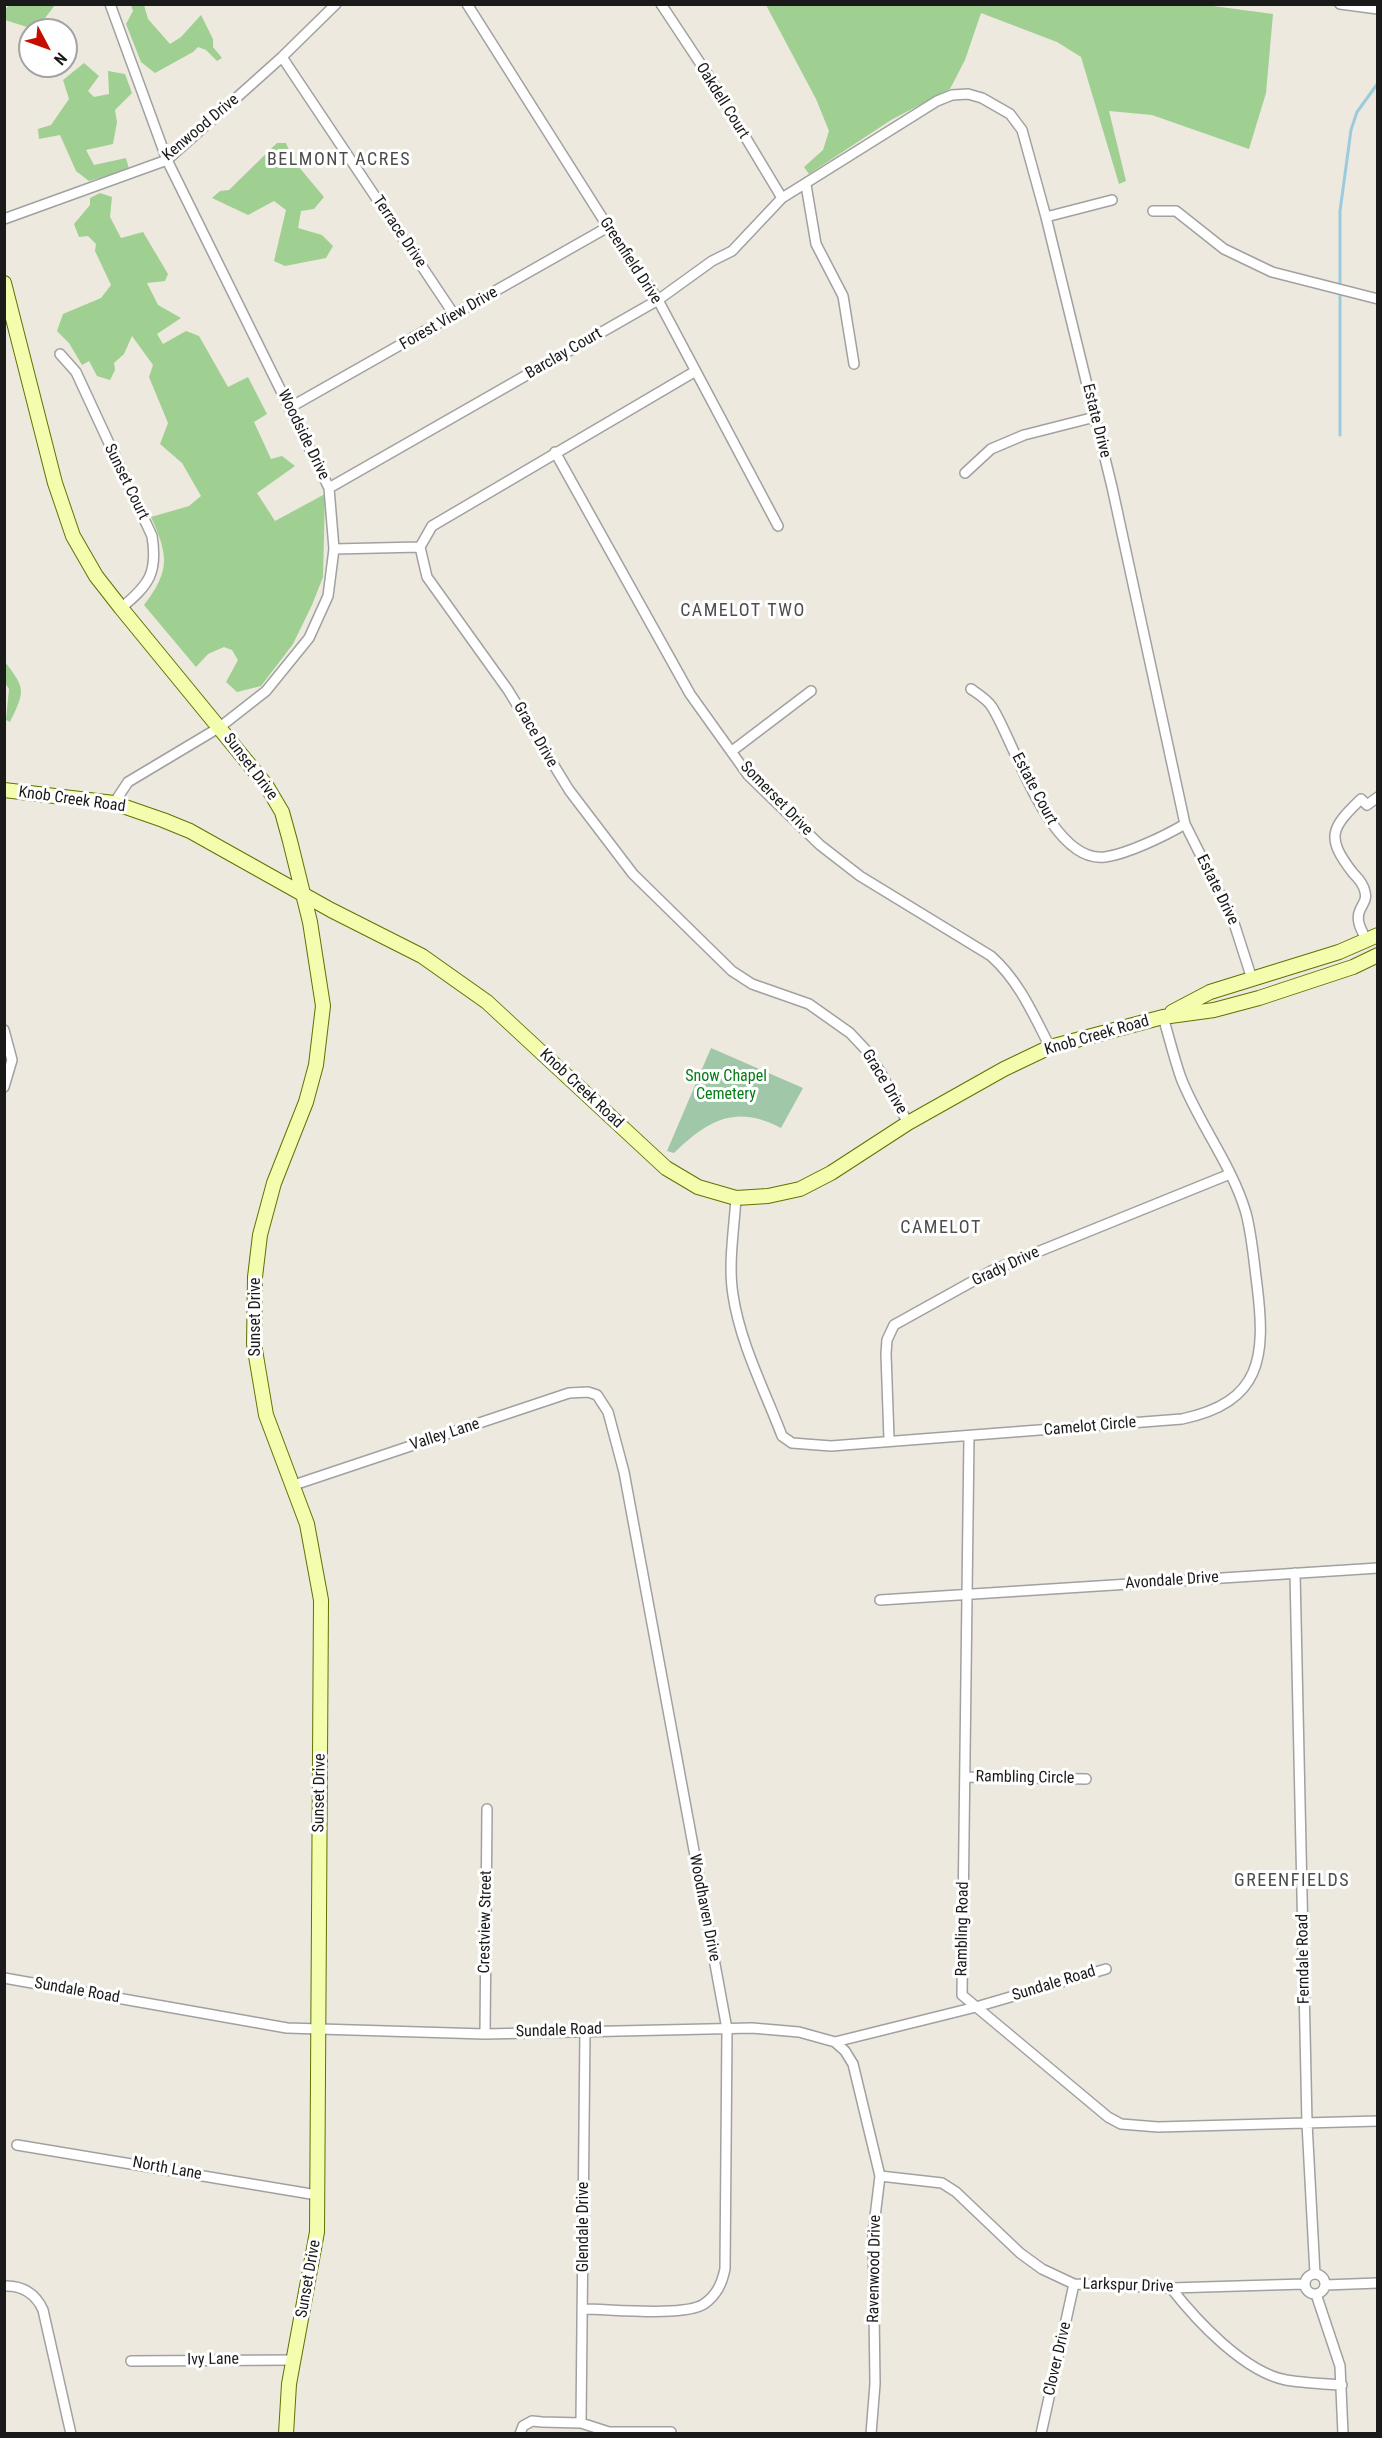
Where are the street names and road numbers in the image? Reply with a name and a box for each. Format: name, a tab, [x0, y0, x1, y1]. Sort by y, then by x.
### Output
street label: Oakdell Court	[691, 60, 753, 142]
street label: Kenwood Drive	[159, 91, 243, 165]
street label: Terrace Drive	[368, 192, 430, 272]
street label: Greenfield Drive	[595, 214, 665, 308]
street label: Forest View Drive	[397, 283, 501, 355]
street label: Barclay Court	[522, 324, 606, 384]
street label: Estate Drive	[1078, 382, 1114, 460]
street label: Woodside Drive	[273, 387, 333, 483]
street label: Sunset Court	[99, 441, 153, 523]
street label: Grace Drive	[509, 699, 561, 771]
street label: Sunset Drive	[219, 730, 281, 804]
street label: Estate Court	[1007, 750, 1061, 828]
street label: Somerset Drive	[736, 758, 816, 840]
street label: Knob Creek Road	[17, 783, 127, 817]
street label: Estate Drive	[1192, 852, 1242, 928]
street label: Knob Creek Road	[1043, 1012, 1151, 1060]
street label: Knob Creek Road	[535, 1045, 627, 1133]
street label: Grace Drive	[857, 1046, 911, 1118]
street label: Grady Drive	[969, 1243, 1043, 1291]
street label: Sunset Drive	[246, 1278, 266, 1356]
street label: Camelot Circle	[1043, 1413, 1137, 1441]
street label: Valley Lane	[408, 1415, 482, 1455]
street label: Avondale Drive	[1125, 1568, 1219, 1594]
street label: Sunset Drive	[310, 1753, 330, 1833]
street label: Rambling Circle	[975, 1768, 1075, 1788]
street label: Woodhaven Drive	[684, 1853, 724, 1963]
street label: Crestview Street	[476, 1870, 496, 1974]
street label: Rambling Road	[953, 1881, 973, 1977]
street label: Ferndale Road	[1294, 1914, 1314, 2004]
street label: Sundale Road	[1010, 1962, 1098, 2006]
street label: Sundale Road	[33, 1974, 121, 2008]
street label: Sundale Road	[516, 2020, 602, 2042]
street label: North Lane	[131, 2153, 203, 2185]
street label: Glendale Drive	[574, 2182, 594, 2272]
street label: Ravenwood Drive	[864, 2215, 886, 2323]
street label: Sunset Drive	[293, 2238, 325, 2320]
street label: Larkspur Drive	[1082, 2275, 1174, 2297]
street label: Clover Drive	[1040, 2320, 1076, 2398]
street label: Ivy Lane	[187, 2350, 239, 2370]

